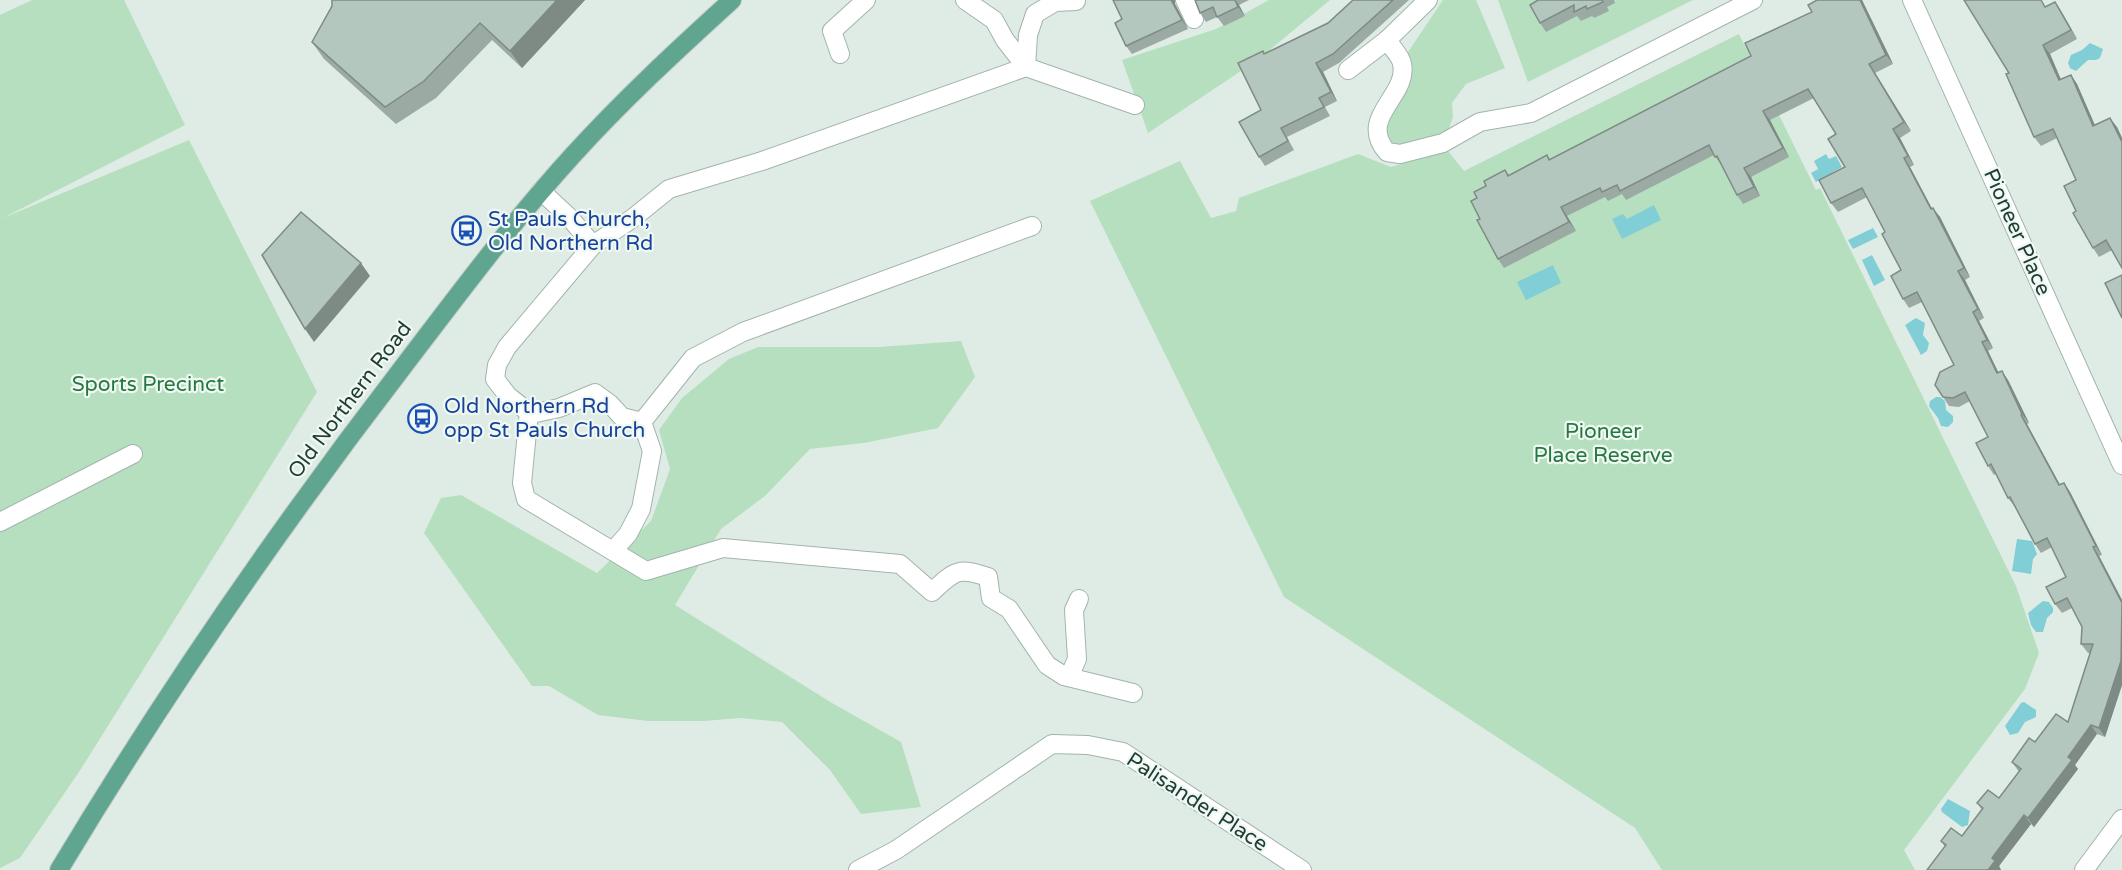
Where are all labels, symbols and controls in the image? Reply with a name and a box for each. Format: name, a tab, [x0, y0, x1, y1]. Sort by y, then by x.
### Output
street label: Pioneer Place	[1978, 165, 2056, 299]
place label: St Pauls Church, Old Northern Rd	[488, 207, 653, 256]
bus stop icon: St Pauls Church, Old Northern Rd	[451, 215, 483, 247]
street label: Old Northern Road	[283, 317, 417, 483]
park label: Sports Precinct	[72, 372, 224, 397]
place label: Old Northern Rd opp St Pauls Church	[444, 394, 645, 443]
bus stop icon: Old Northern Rd opp St Pauls Church	[407, 402, 439, 434]
park label: Pioneer Place Reserve	[1533, 419, 1673, 468]
street label: Palisander Place	[1122, 747, 1272, 857]

